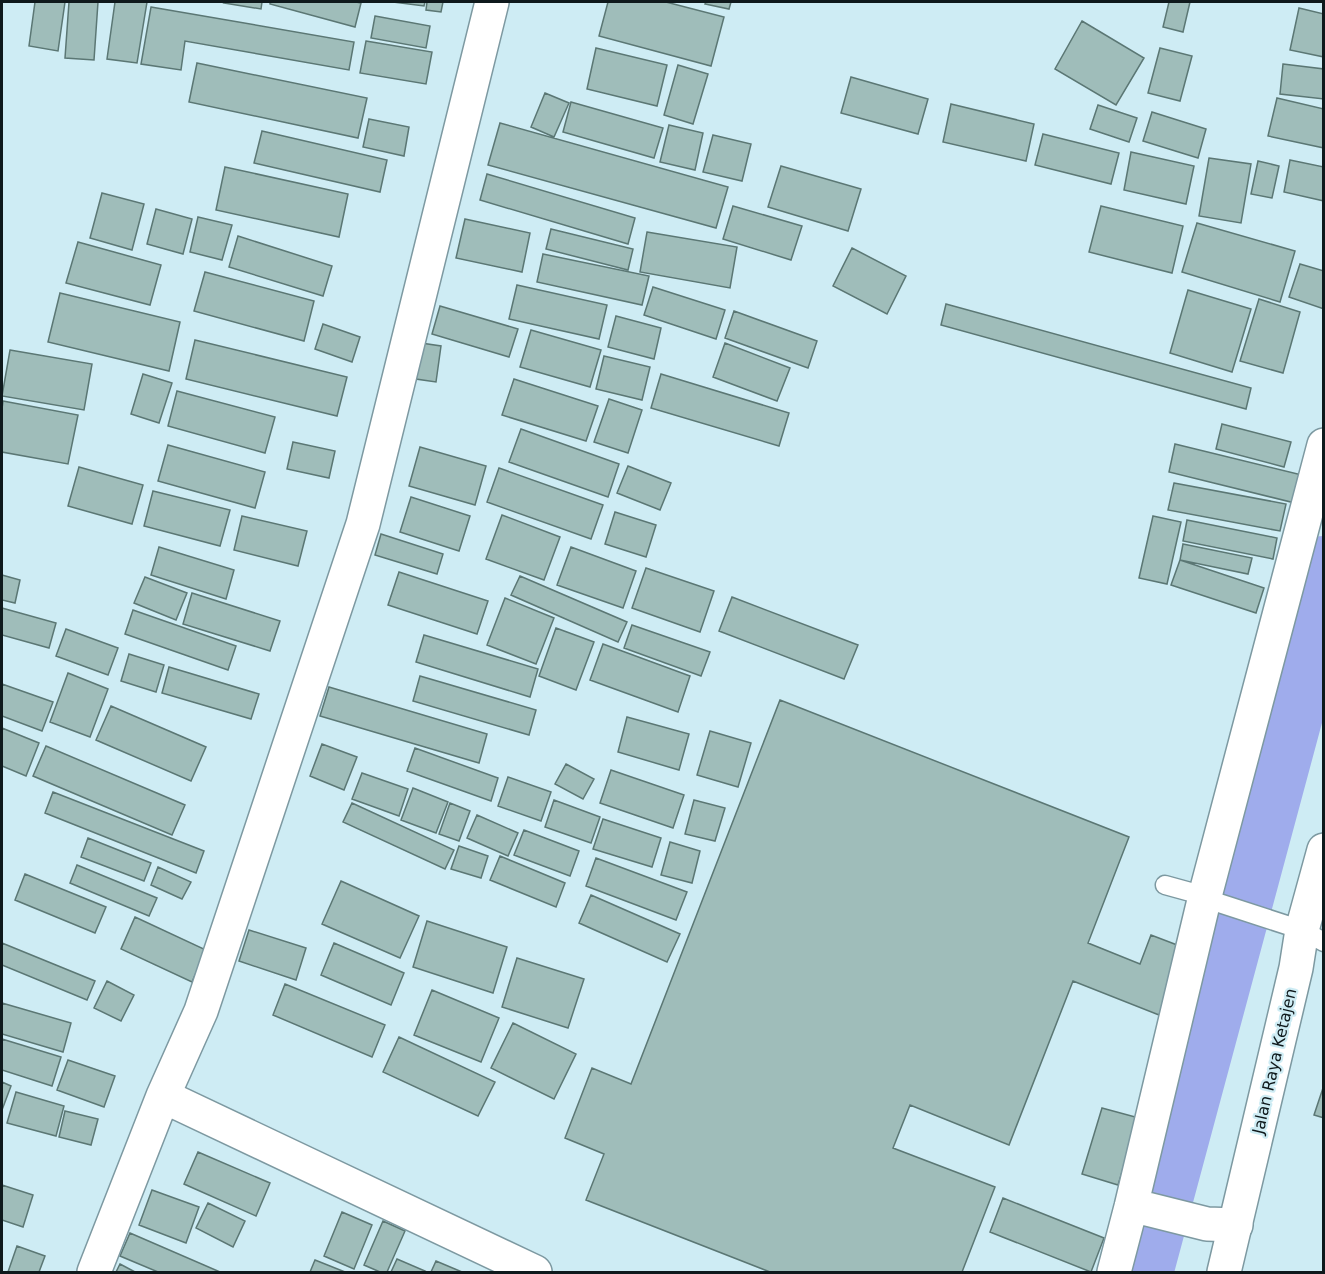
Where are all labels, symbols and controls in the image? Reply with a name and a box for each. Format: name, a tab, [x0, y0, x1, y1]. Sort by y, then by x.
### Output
street label: Jalan Raya Ketajen	[1248, 986, 1301, 1137]

